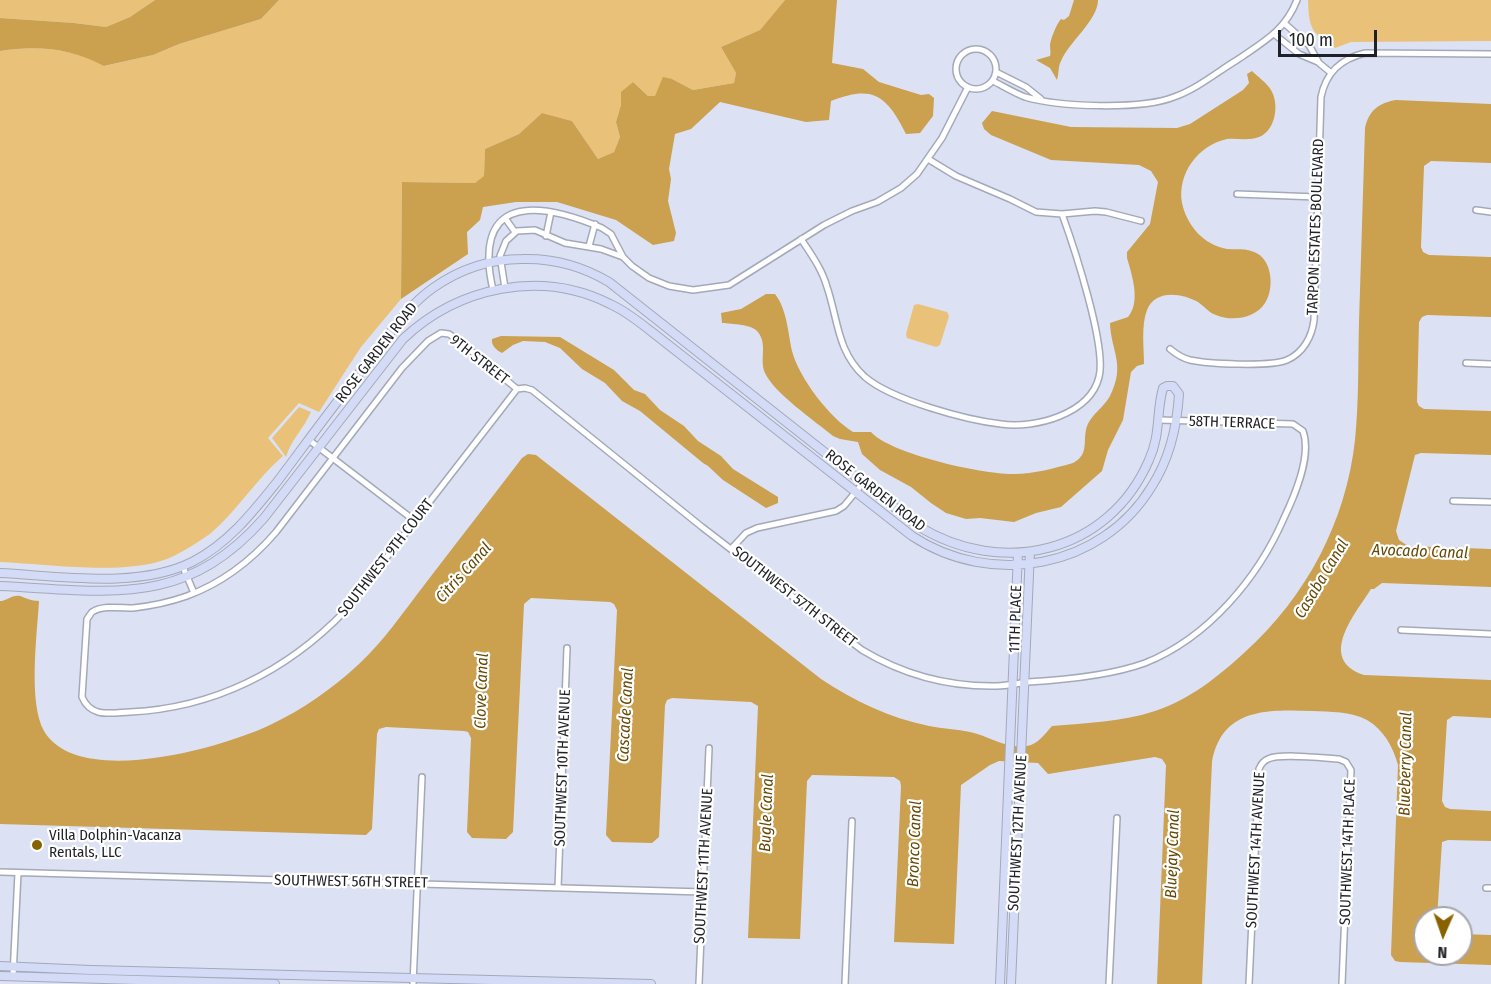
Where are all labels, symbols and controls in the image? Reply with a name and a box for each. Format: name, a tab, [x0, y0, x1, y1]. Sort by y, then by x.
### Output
scale bar	[1281, 18, 1380, 56]
text: 100 m	[1289, 29, 1333, 51]
street label: TARPON ESTATES BOULEVARD	[1304, 138, 1328, 316]
street label: ROSE GARDEN ROAD	[332, 299, 422, 407]
street label: 9TH STREET	[446, 331, 512, 389]
street label: 58TH TERRACE	[1189, 412, 1275, 434]
street label: ROSE GARDEN ROAD	[821, 446, 929, 536]
street label: SOUTHWEST 9TH COURT	[334, 496, 438, 620]
water label: Casaba Canal	[1291, 536, 1353, 622]
water label: Citris Canal	[432, 539, 496, 607]
water label: Avocado Canal	[1372, 541, 1468, 563]
street label: SOUTHWEST 57TH STREET	[728, 543, 860, 651]
street label: 11TH PLACE	[1006, 585, 1026, 653]
water label: Clove Canal	[471, 653, 493, 729]
water label: Cascade Canal	[614, 667, 638, 763]
street label: SOUTHWEST 10TH AVENUE	[551, 689, 575, 847]
water label: Blueberry Canal	[1395, 712, 1417, 816]
street label: SOUTHWEST 12TH AVENUE	[1005, 754, 1031, 912]
street label: SOUTHWEST 14TH AVENUE	[1243, 771, 1269, 929]
water label: Bugle Canal	[756, 774, 778, 852]
street label: SOUTHWEST 14TH PLACE	[1336, 779, 1360, 925]
street label: SOUTHWEST 11TH AVENUE	[691, 788, 717, 944]
water label: Bronco Canal	[904, 801, 926, 887]
water label: Bluejay Canal	[1162, 809, 1184, 899]
place label: Villa Dolphin-Vacanza Rentals, LLC	[49, 827, 181, 862]
marker: Villa Dolphin-Vacanza Rentals, LLC	[30, 838, 44, 852]
street label: SOUTHWEST 56TH STREET	[274, 872, 428, 892]
north arrow	[1413, 906, 1473, 966]
text: N	[1437, 943, 1448, 962]

